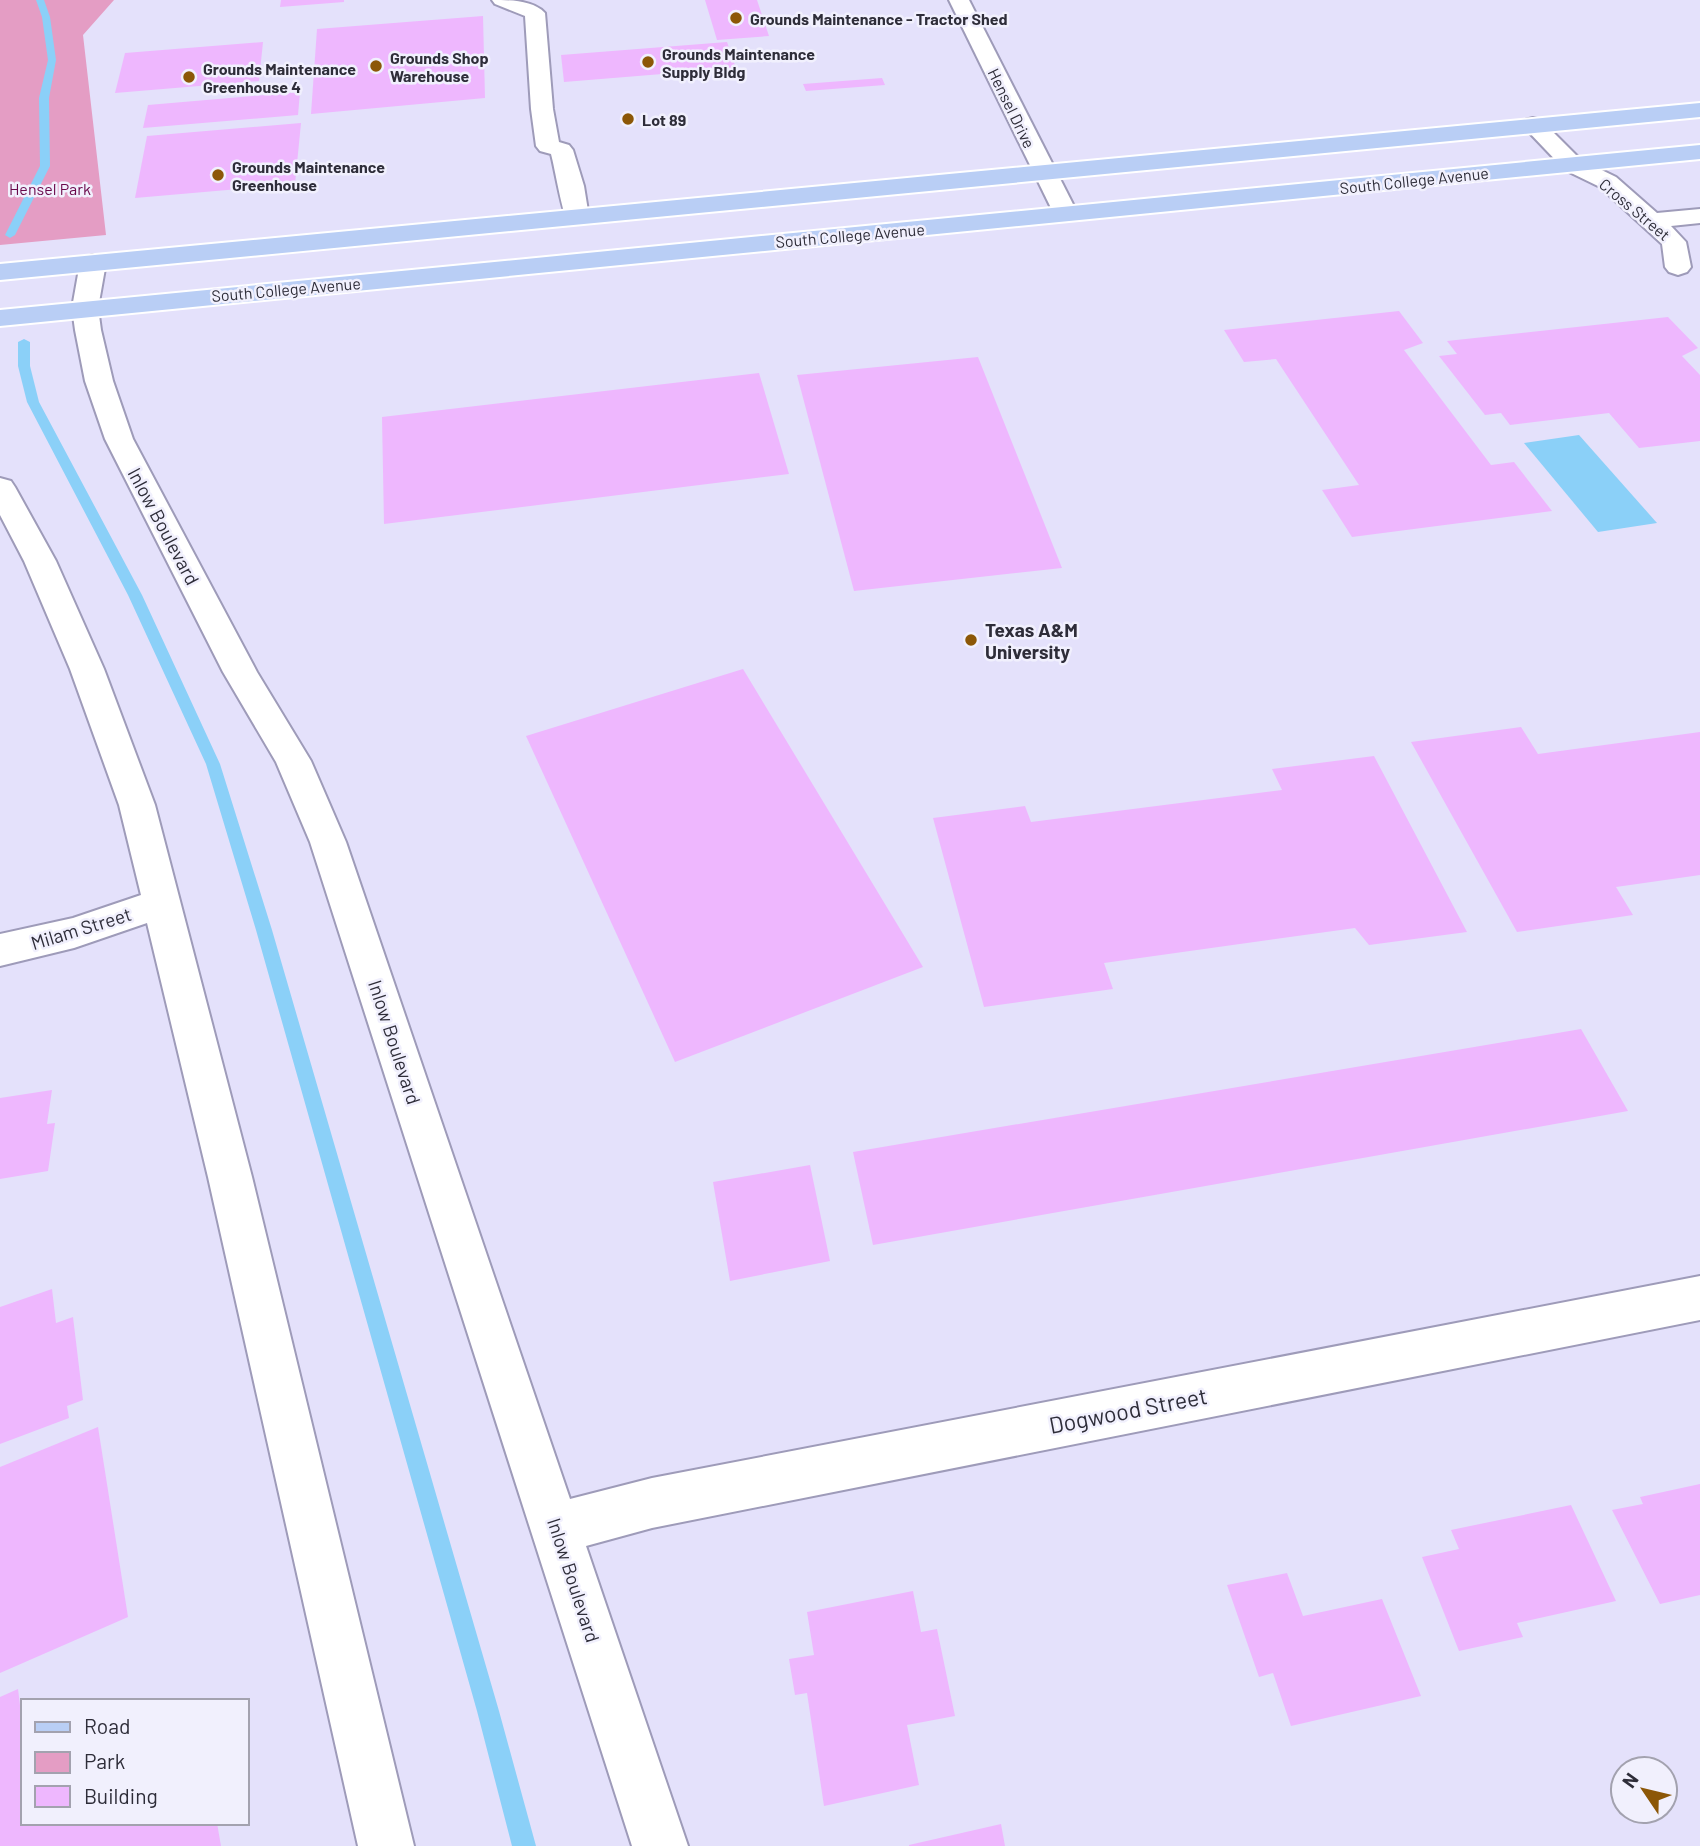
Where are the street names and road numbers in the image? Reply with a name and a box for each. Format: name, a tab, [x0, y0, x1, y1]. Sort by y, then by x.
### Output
street label: Hensel Drive	[985, 65, 1039, 151]
street label: South College Avenue	[1339, 163, 1489, 197]
street label: Cross Street	[1596, 174, 1674, 244]
street label: South College Avenue	[775, 219, 925, 251]
street label: South College Avenue	[211, 273, 361, 305]
street label: Inlow Boulevard	[123, 463, 205, 589]
street label: Milam Street	[28, 902, 134, 954]
street label: Inlow Boulevard	[364, 977, 426, 1107]
street label: Dogwood Street	[1047, 1381, 1209, 1439]
street label: Inlow Boulevard	[543, 1515, 605, 1645]

